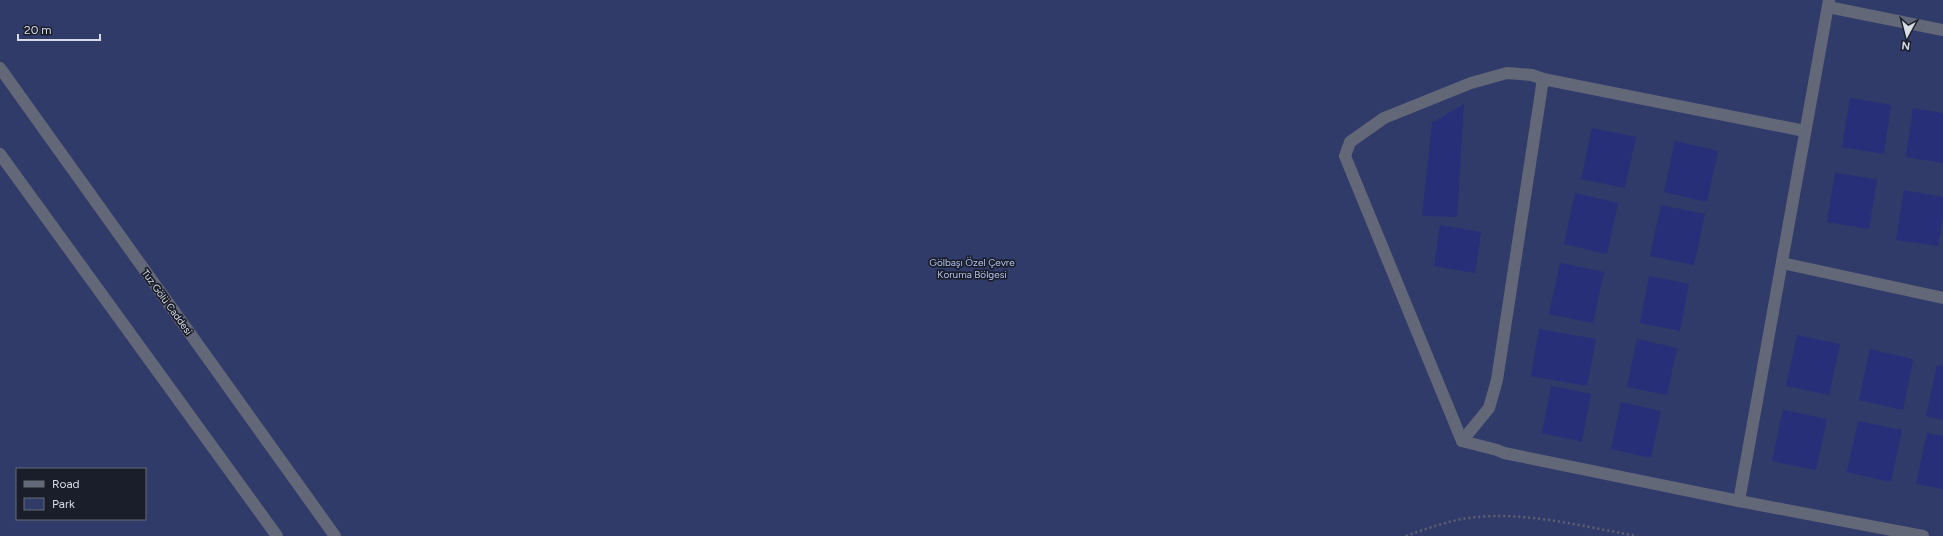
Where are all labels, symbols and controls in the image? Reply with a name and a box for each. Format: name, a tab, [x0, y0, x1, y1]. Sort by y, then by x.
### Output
scale bar	[18, 16, 100, 42]
north arrow	[1887, 16, 1927, 56]
text: 20 m	[24, 23, 52, 37]
text: N	[1901, 38, 1911, 52]
park label: Gölbaşı Özel Çevre Koruma Bölgesi	[929, 256, 1015, 281]
street label: Tuz Gölü Caddesi	[139, 267, 195, 337]
legend	[16, 468, 146, 520]
text: Road	[52, 477, 80, 491]
text: Park	[52, 497, 75, 511]

